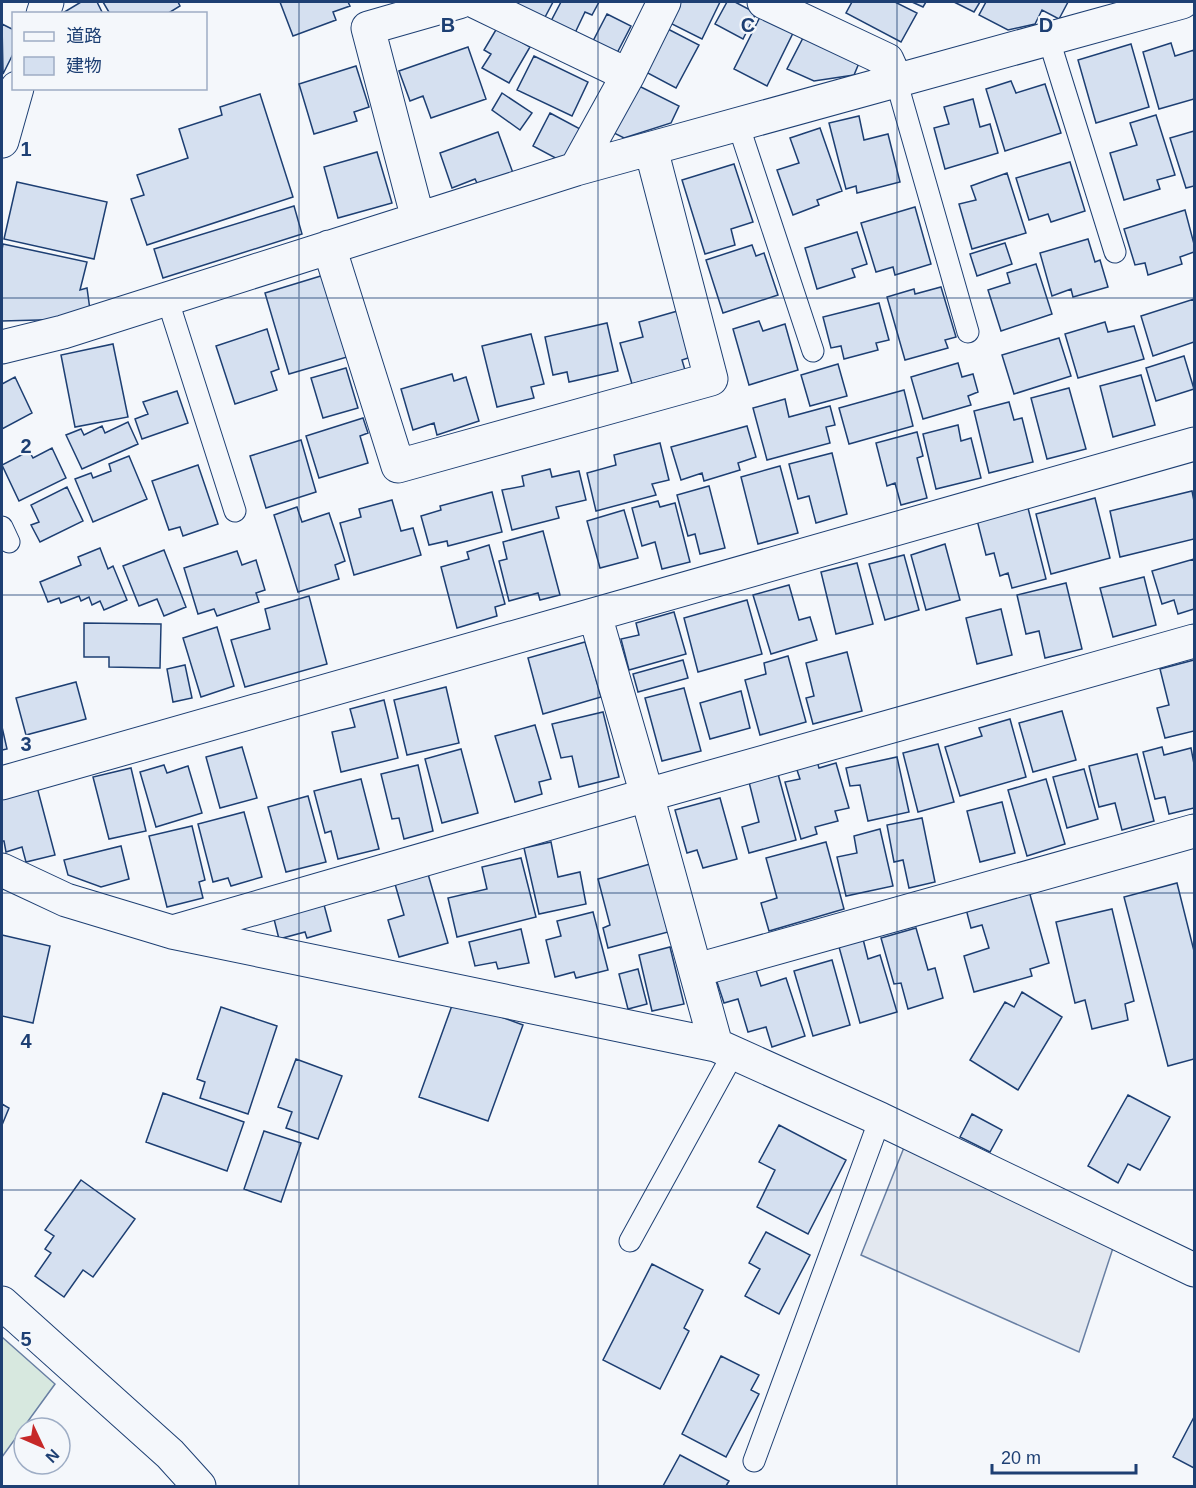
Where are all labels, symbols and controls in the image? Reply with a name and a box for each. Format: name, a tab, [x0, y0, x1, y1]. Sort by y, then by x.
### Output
legend	[12, 12, 207, 90]
text: B	[441, 14, 455, 36]
text: C	[741, 14, 755, 36]
text: D	[1039, 14, 1053, 36]
text: 道路	[66, 26, 102, 46]
text: 建物	[66, 56, 102, 76]
text: 1	[20, 138, 32, 160]
text: 2	[20, 435, 32, 457]
text: 3	[20, 733, 32, 755]
text: 4	[20, 1030, 32, 1052]
text: 5	[20, 1328, 32, 1350]
north arrow	[12, 1416, 72, 1476]
scale bar	[992, 1437, 1136, 1475]
text: N	[42, 1446, 63, 1466]
text: 20 m	[1001, 1448, 1041, 1468]

